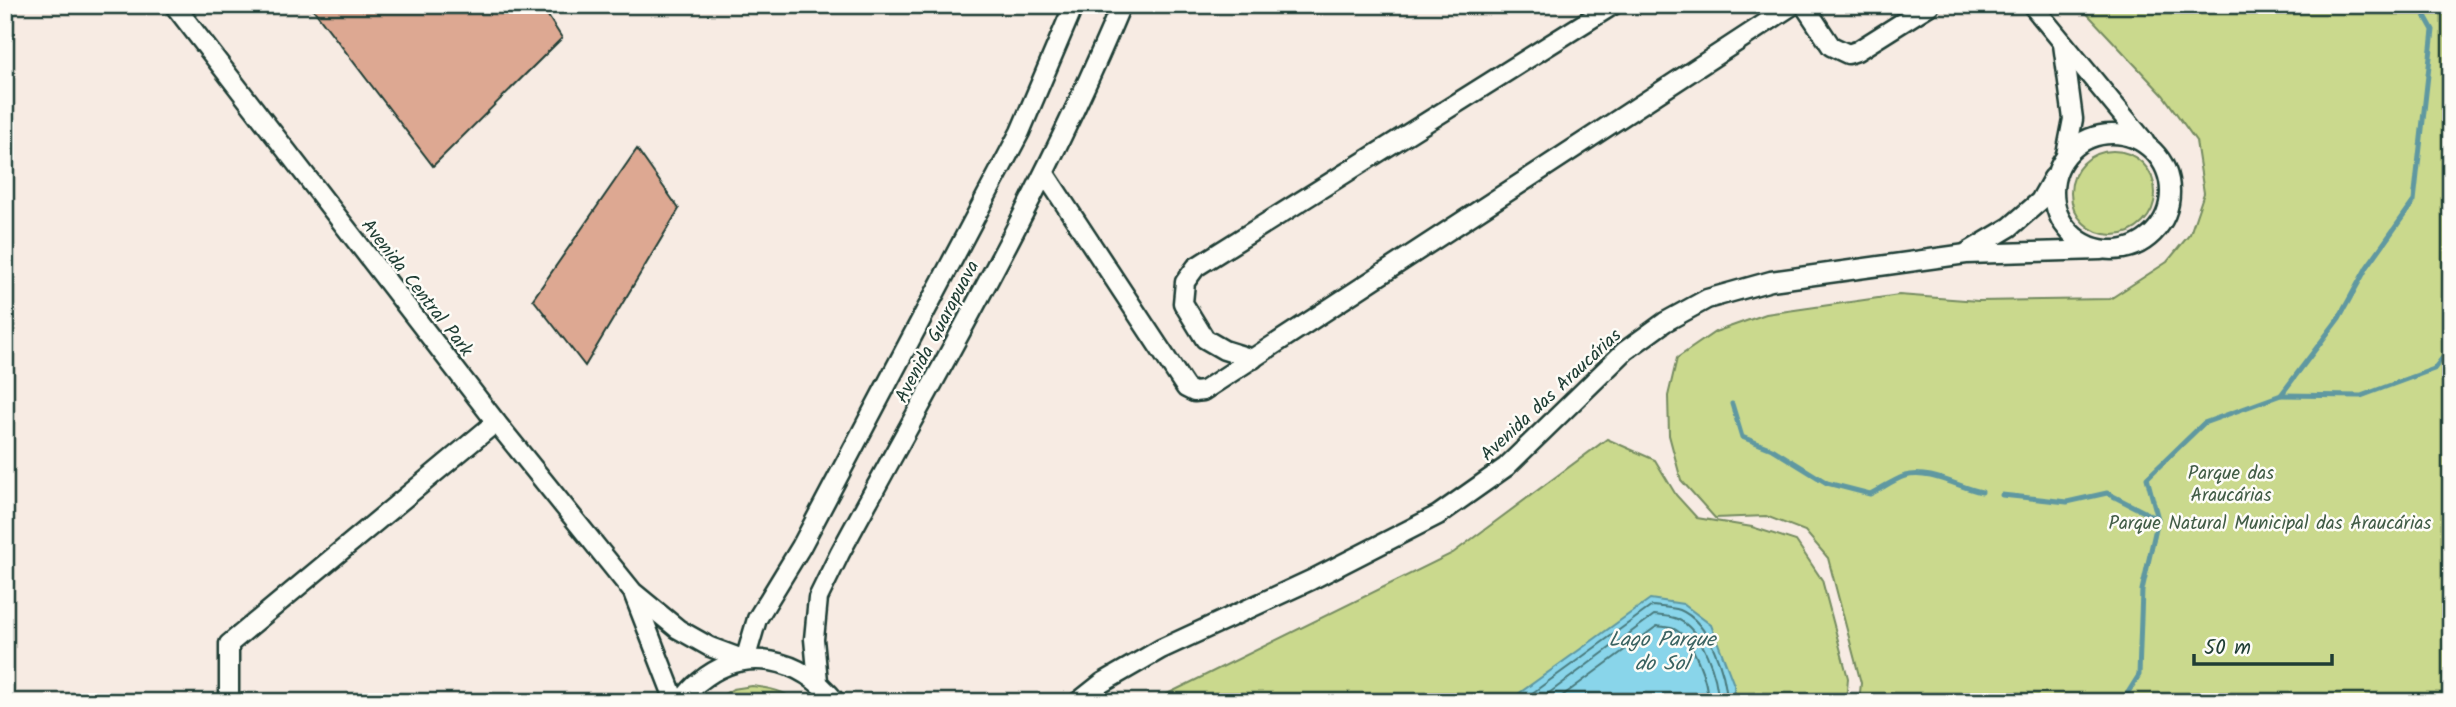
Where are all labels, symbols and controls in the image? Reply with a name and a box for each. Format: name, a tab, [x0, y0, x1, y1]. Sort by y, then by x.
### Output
street label: Avenida Central Park	[353, 213, 480, 364]
street label: Avenida Guarapuava	[888, 255, 988, 409]
street label: Avenida das Araucárias	[1474, 322, 1629, 469]
park label: Parque das Araucárias	[2188, 459, 2274, 511]
park label: Parque Natural Municipal das Araucárias	[2109, 509, 2431, 539]
scale bar	[2194, 623, 2332, 667]
water label: Lago Parque do Sol	[1609, 624, 1718, 681]
text: 50 m	[2204, 632, 2251, 665]

